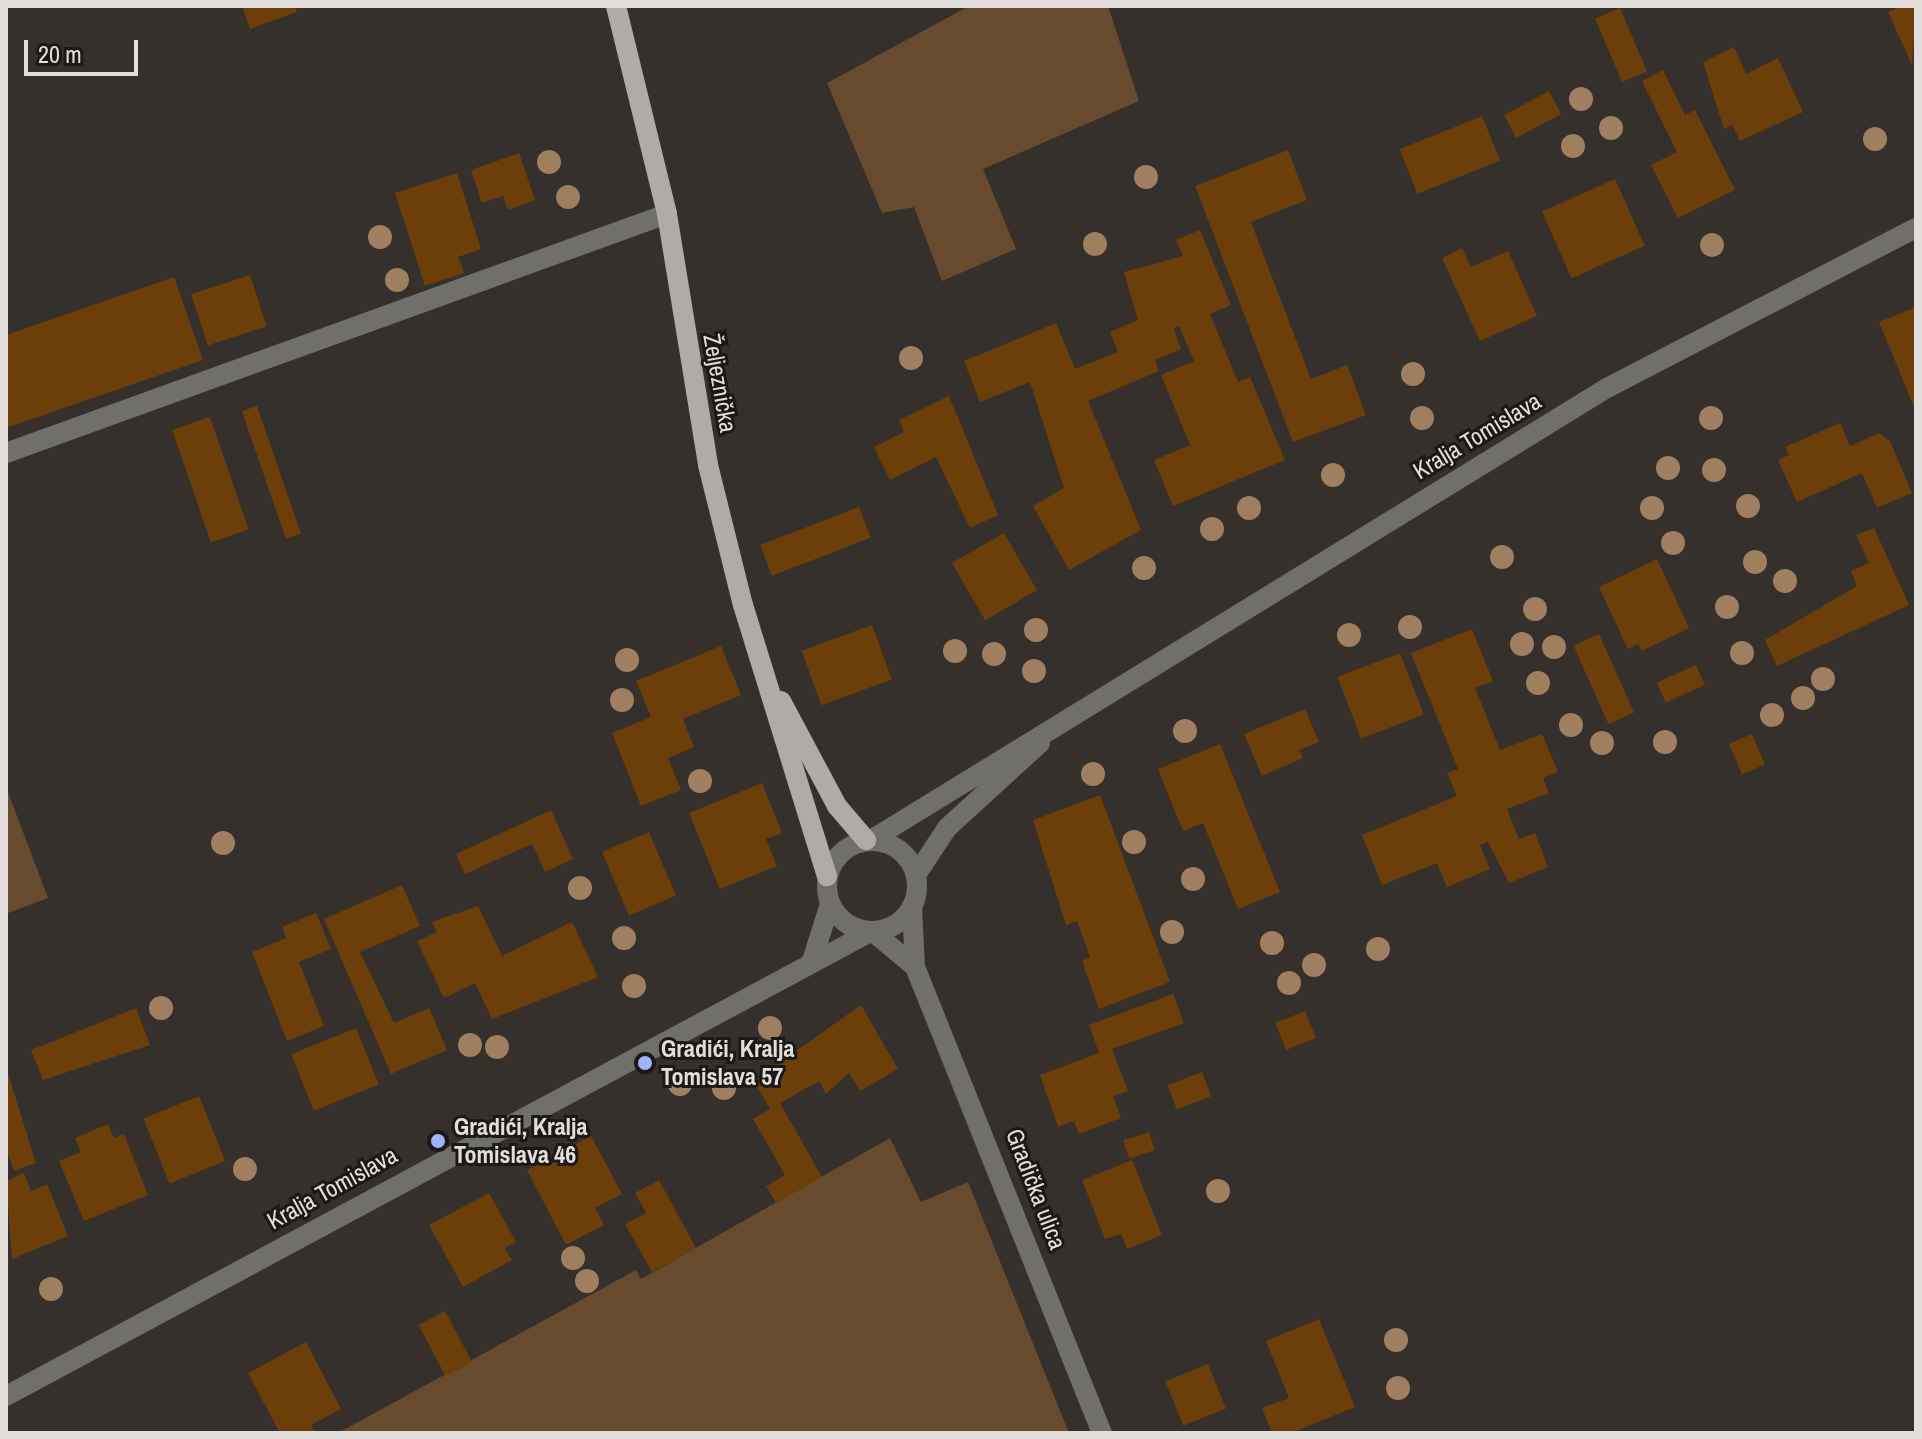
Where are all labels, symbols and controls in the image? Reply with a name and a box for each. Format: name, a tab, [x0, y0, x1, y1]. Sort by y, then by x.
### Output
scale bar	[28, 24, 142, 74]
text: 20 m	[38, 38, 82, 70]
street label: Željeznička	[697, 331, 743, 435]
street label: Kralja Tomislava	[1408, 386, 1546, 486]
place label: Gradići, Kralja Tomislava 57	[661, 1035, 794, 1091]
marker: Gradići, Kralja Tomislava 57	[636, 1054, 654, 1072]
place label: Gradići, Kralja Tomislava 46	[454, 1113, 587, 1169]
street label: Gradička ulica	[1000, 1125, 1072, 1253]
marker: Gradići, Kralja Tomislava 46	[429, 1132, 447, 1150]
street label: Kralja Tomislava	[262, 1140, 402, 1236]

